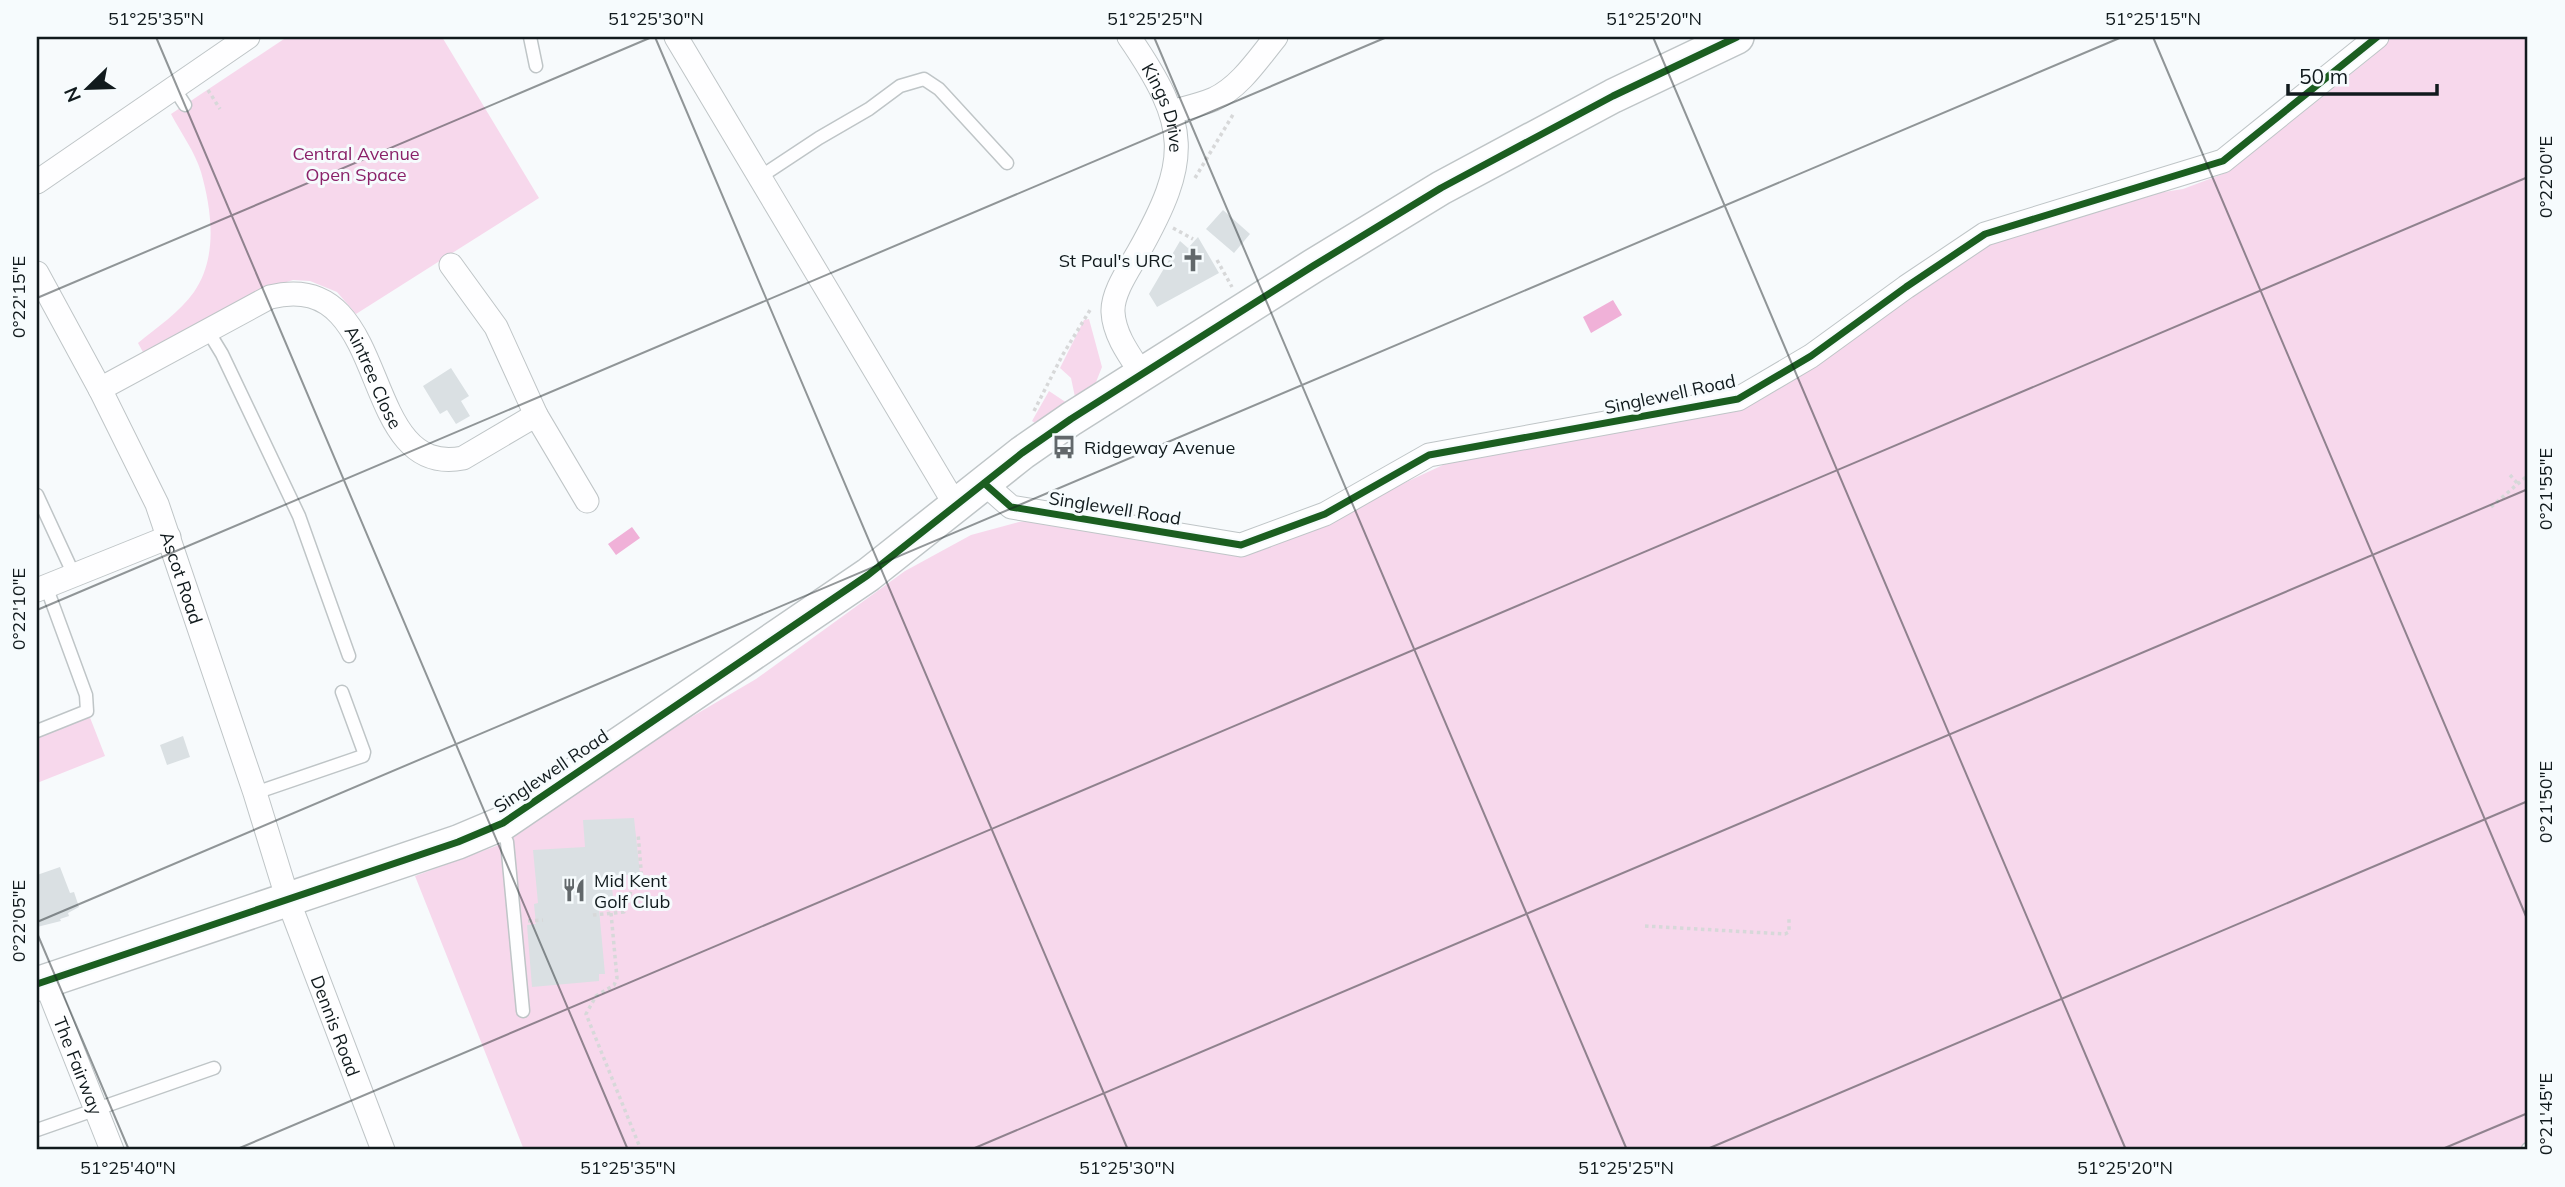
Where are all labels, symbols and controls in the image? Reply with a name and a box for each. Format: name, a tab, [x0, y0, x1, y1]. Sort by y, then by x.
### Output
text: 51°25'35"N	[108, 7, 204, 30]
text: 51°25'30"N	[608, 7, 704, 30]
text: 51°25'25"N	[1107, 7, 1203, 30]
text: 51°25'20"N	[1606, 7, 1702, 30]
text: 51°25'15"N	[2105, 7, 2201, 30]
north arrow	[52, 52, 122, 122]
scale bar	[2288, 52, 2437, 96]
street label: Kings Drive	[1137, 59, 1188, 153]
text: 50 m	[2299, 63, 2348, 89]
text: N	[59, 83, 86, 106]
text: 0°22'00"E	[2534, 136, 2557, 218]
park label: Central Avenue Open Space	[292, 142, 420, 186]
church icon: St Paul's URC	[1179, 246, 1207, 274]
place label: St Paul's URC	[1059, 249, 1173, 272]
text: 0°22'15"E	[7, 256, 30, 338]
street label: Aintree Close	[340, 321, 407, 433]
street label: Singlewell Road	[1602, 369, 1738, 419]
bus stop icon: Ridgeway Avenue	[1050, 433, 1078, 461]
place label: Ridgeway Avenue	[1084, 436, 1235, 459]
text: 0°21'55"E	[2534, 448, 2557, 530]
street label: Singlewell Road	[1047, 486, 1183, 530]
street label: Ascot Road	[156, 528, 208, 627]
text: 0°22'10"E	[7, 568, 30, 650]
street label: Singlewell Road	[489, 724, 613, 818]
text: 0°21'50"E	[2534, 761, 2557, 843]
place label: Mid Kent Golf Club	[594, 869, 670, 913]
restaurant icon: Mid Kent Golf Club	[560, 876, 588, 904]
text: 0°22'05"E	[7, 880, 30, 962]
street label: Dennis Road	[306, 972, 365, 1080]
street label: The Fairway	[49, 1013, 108, 1118]
text: 0°21'45"E	[2534, 1073, 2557, 1155]
text: 51°25'40"N	[80, 1156, 176, 1179]
text: 51°25'35"N	[580, 1156, 676, 1179]
text: 51°25'30"N	[1079, 1156, 1175, 1179]
text: 51°25'25"N	[1578, 1156, 1674, 1179]
text: 51°25'20"N	[2077, 1156, 2173, 1179]

